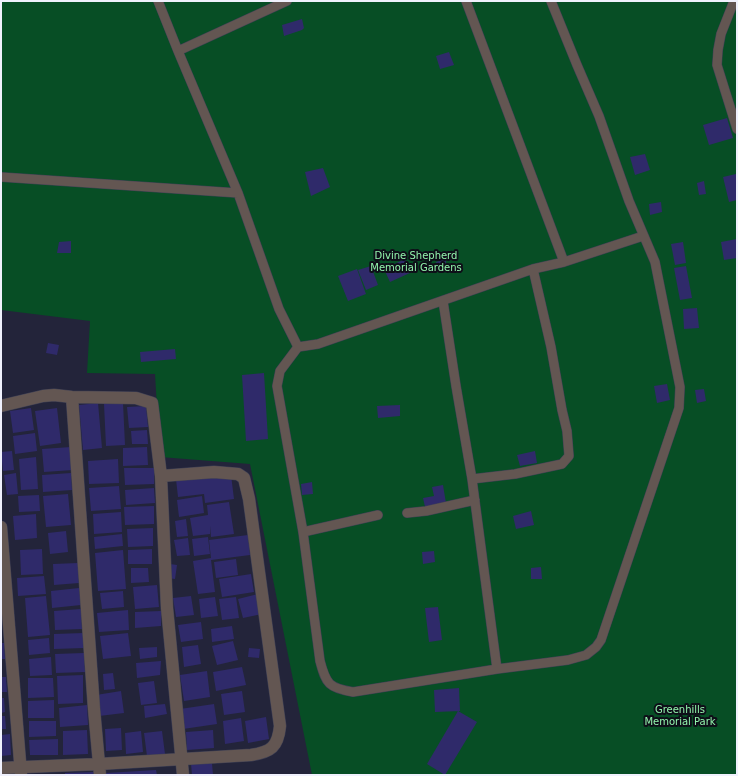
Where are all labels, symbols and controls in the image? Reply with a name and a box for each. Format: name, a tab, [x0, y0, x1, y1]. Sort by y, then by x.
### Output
park label: Divine Shepherd Memorial Gardens	[370, 250, 462, 274]
park label: Greenhills Memorial Park	[644, 704, 716, 728]

